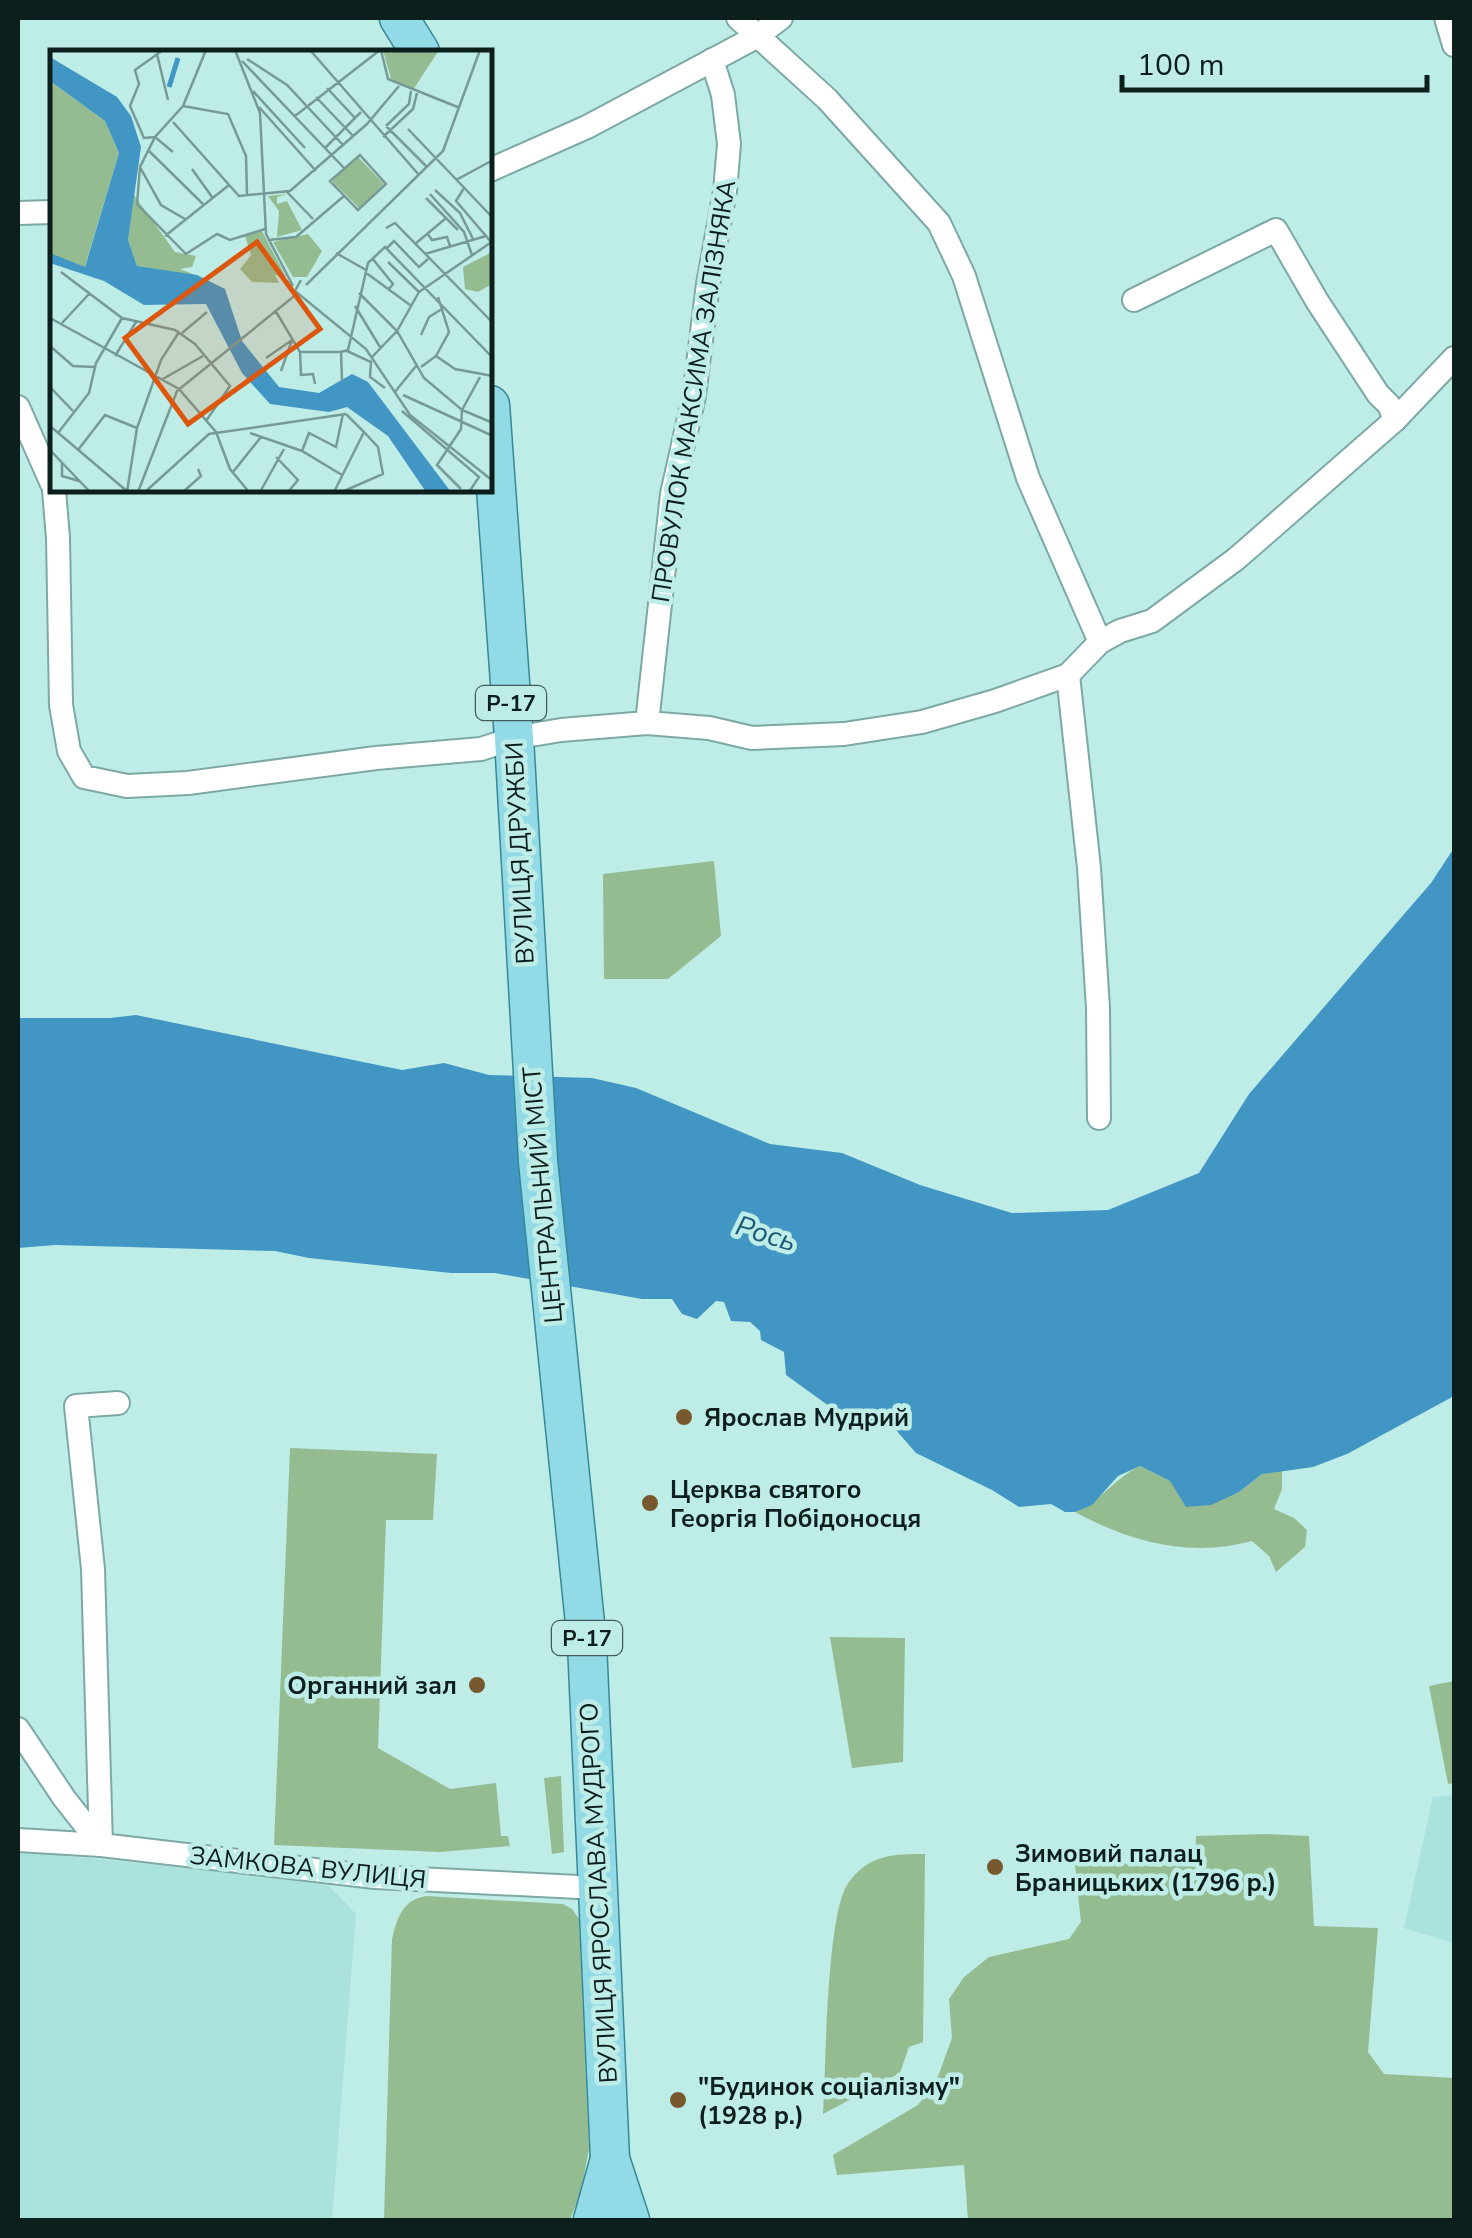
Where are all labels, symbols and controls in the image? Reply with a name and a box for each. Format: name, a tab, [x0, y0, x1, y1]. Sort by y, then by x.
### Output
scale bar	[1122, 30, 1427, 92]
text: 100 m	[1137, 45, 1224, 86]
inset map	[50, 50, 492, 492]
street label: ПРОВУЛОК МАКСИМА ЗАЛІЗНЯКА	[644, 177, 744, 605]
road number: Р-17	[476, 686, 546, 720]
street label: ВУЛИЦЯ ДРУЖБИ	[497, 741, 543, 965]
street label: ЦЕНТРАЛЬНИЙ МІСТ	[515, 1065, 571, 1325]
water label: Рось	[731, 1207, 801, 1261]
place label: Ярослав Мудрий	[704, 1401, 909, 1435]
marker: Ярослав Мудрий	[673, 1406, 695, 1428]
place label: Церква святого Георгія Побідоносця	[670, 1473, 921, 1536]
marker: Церква святого Георгія Побідоносця	[639, 1492, 661, 1514]
road number: Р-17	[552, 1621, 622, 1655]
place label: Органний зал	[287, 1669, 457, 1703]
marker: Органний зал	[466, 1674, 488, 1696]
street label: ВУЛИЦЯ ЯРОСЛАВА МУДРОГО	[572, 1702, 626, 2084]
place label: Зимовий палац Браницьких (1796 р.)	[1015, 1837, 1277, 1900]
street label: ЗАМКОВА ВУЛИЦЯ	[188, 1839, 428, 1897]
marker: Зимовий палац Браницьких (1796 р.)	[984, 1856, 1006, 1878]
place label: "Будинок соціалізму" (1928 р.)	[698, 2070, 960, 2133]
marker: "Будинок соціалізму" (1928 р.)	[667, 2089, 689, 2111]

